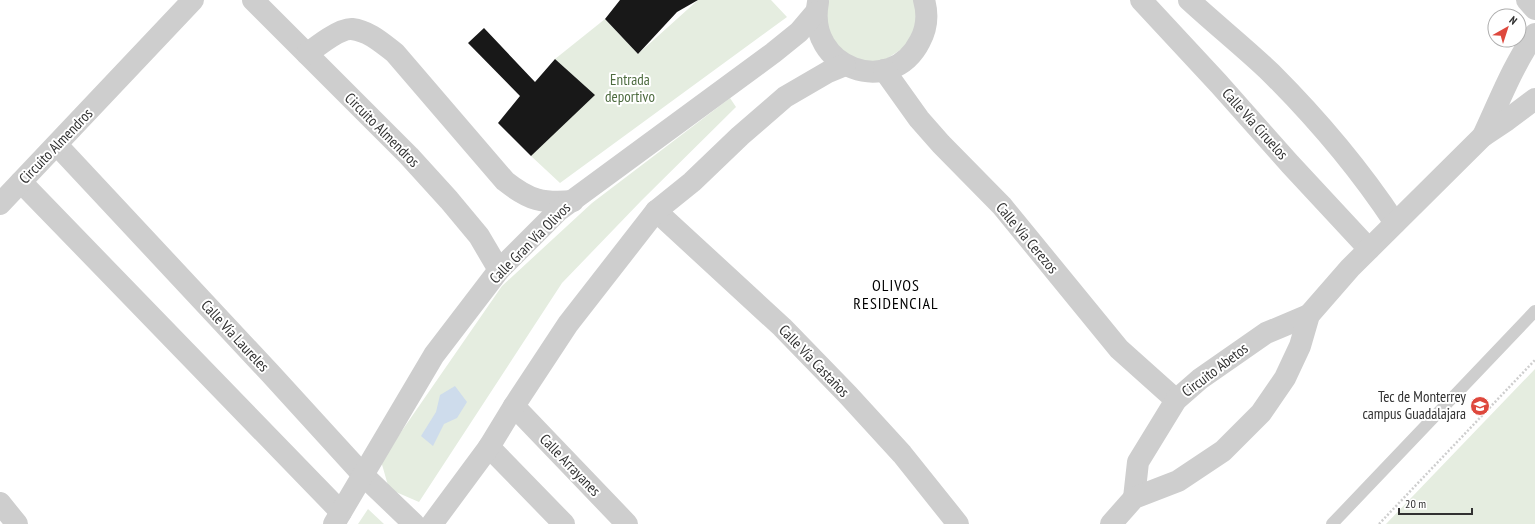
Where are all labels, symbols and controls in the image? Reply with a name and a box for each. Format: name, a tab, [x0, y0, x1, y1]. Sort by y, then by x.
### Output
north arrow	[1487, 8, 1527, 48]
text: N	[1507, 13, 1520, 28]
park label: Entrada deportivo	[605, 70, 655, 106]
street label: Calle Vía Ciruelos	[1218, 84, 1292, 163]
street label: Circuito Almendros	[341, 88, 424, 171]
street label: Circuito Almendros	[15, 104, 96, 187]
street label: Calle Gran Vía Olivos	[485, 198, 574, 287]
street label: Calle Vía Cerezos	[992, 198, 1063, 277]
district label: OLIVOS RESIDENCIAL	[853, 275, 939, 313]
street label: Calle Vía Laureles	[197, 296, 273, 375]
street label: Calle Vía Castaños	[775, 320, 854, 401]
street label: Circuito Abetos	[1178, 339, 1252, 401]
place label: Tec de Monterrey campus Guadalajara	[1362, 387, 1466, 423]
school or university icon: Tec de Monterrey campus Guadalajara	[1469, 395, 1491, 417]
street label: Calle Arrayanes	[536, 429, 605, 500]
scale bar	[1399, 490, 1472, 516]
text: 20 m	[1405, 496, 1426, 511]

